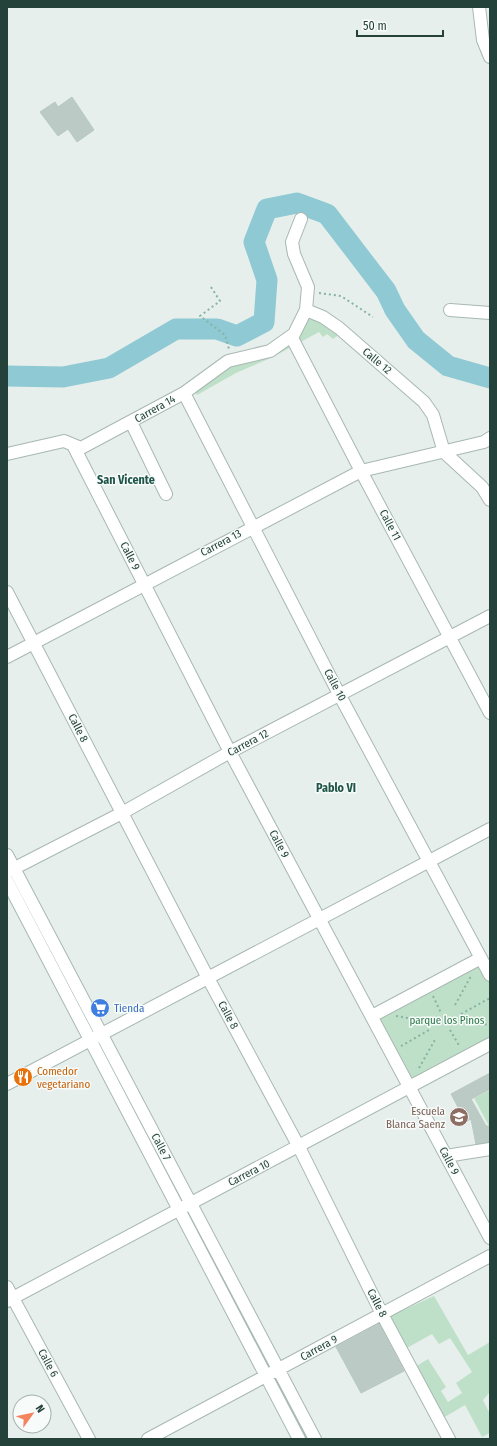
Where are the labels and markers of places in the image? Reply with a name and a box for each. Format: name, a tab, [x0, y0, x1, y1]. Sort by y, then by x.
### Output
supermarket icon: Tienda	[89, 997, 111, 1019]
place label: Tienda	[114, 1002, 144, 1015]
place label: Comedor vegetariano	[37, 1065, 90, 1091]
restaurant icon: Comedor vegetariano	[12, 1066, 34, 1088]
place label: Escuela Blanca Saenz	[386, 1105, 446, 1131]
school or university icon: Escuela Blanca Saenz	[448, 1106, 470, 1128]

